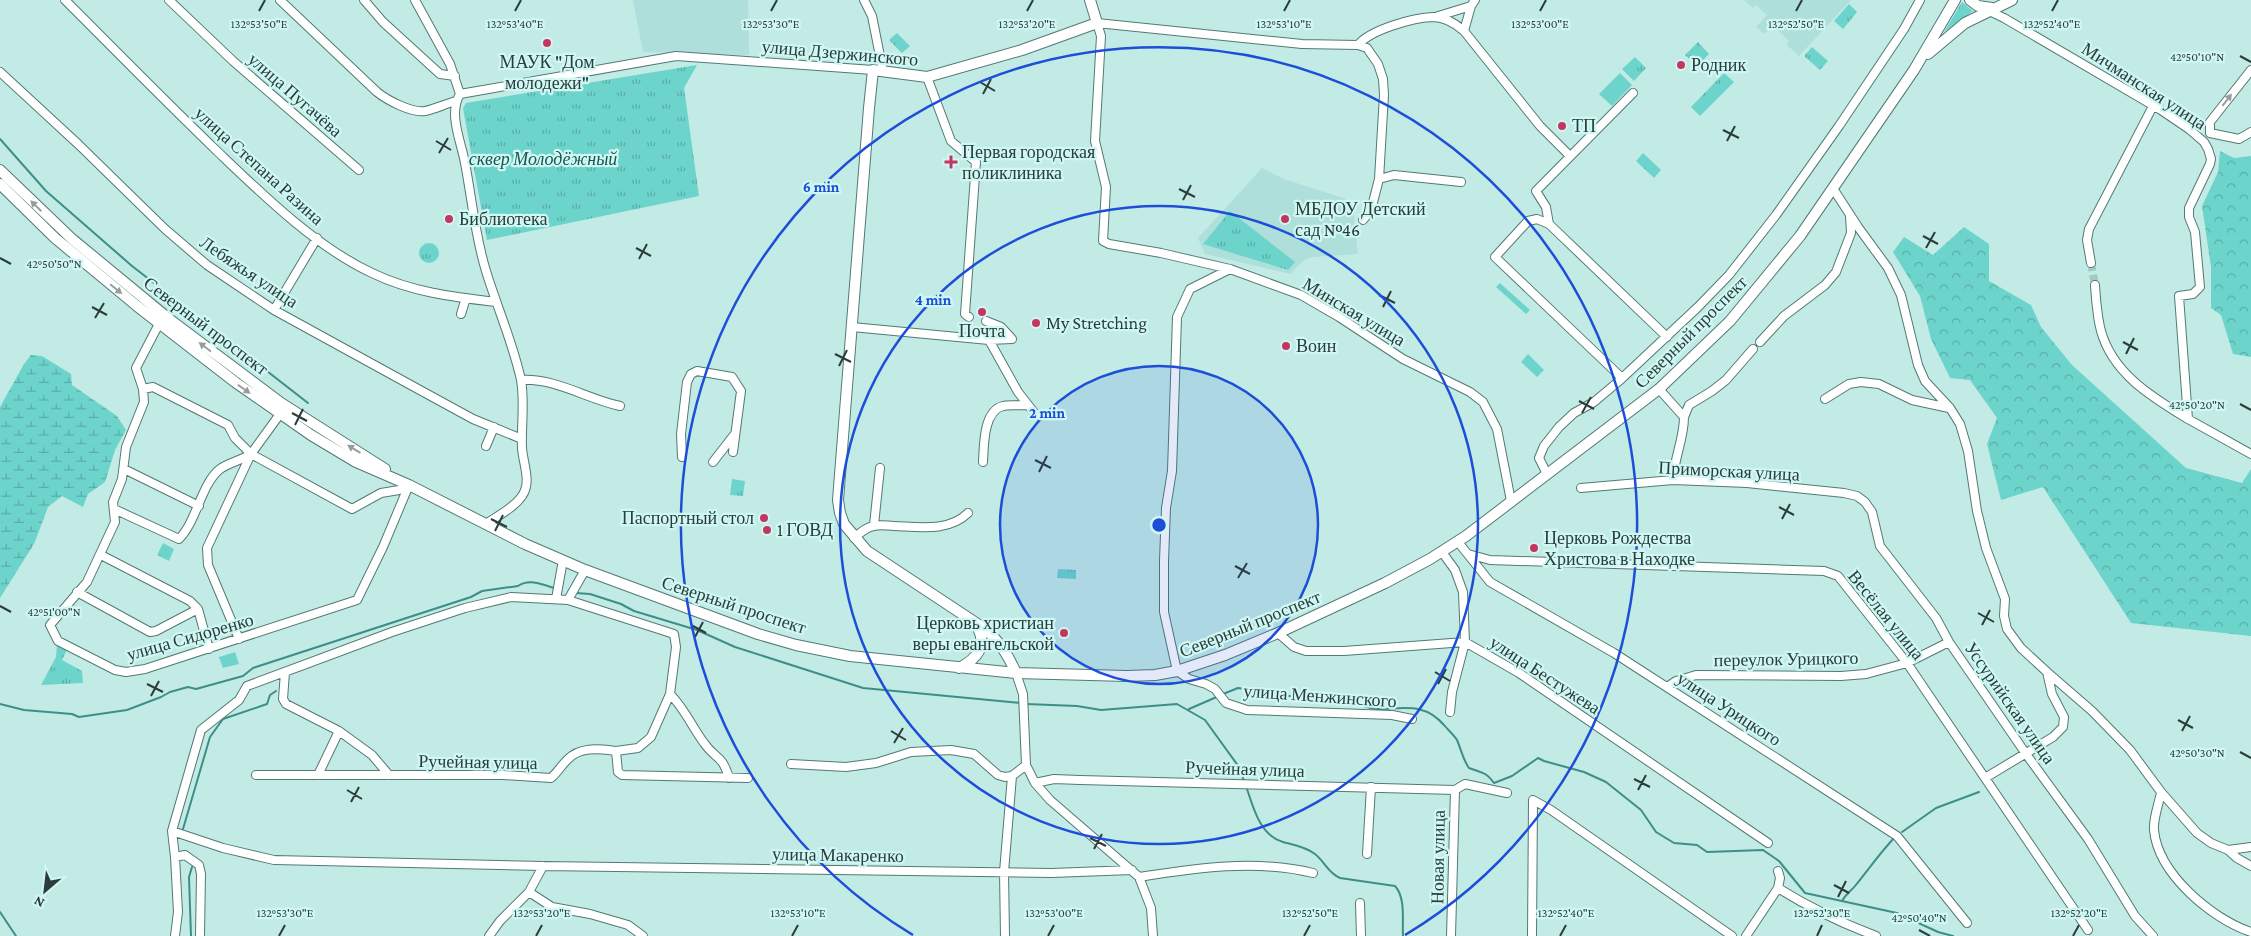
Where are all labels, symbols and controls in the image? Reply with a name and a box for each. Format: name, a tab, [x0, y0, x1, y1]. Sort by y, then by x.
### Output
text: 132°53'50"E	[231, 17, 288, 31]
text: 132°53'40"E	[487, 17, 544, 31]
text: 132°53'30"E	[743, 17, 800, 31]
text: 132°53'20"E	[999, 17, 1056, 31]
text: 132°53'10"E	[1256, 17, 1312, 31]
text: 132°53'00"E	[1511, 17, 1569, 31]
text: 132°52'50"E	[1768, 17, 1825, 31]
text: 132°52'40"E	[2024, 17, 2081, 31]
street label: улица Дзержинского	[761, 36, 919, 70]
marker: МАУК "Дом молодежи"	[541, 37, 553, 49]
street label: Мичманская улица	[2078, 38, 2210, 134]
street label: улица Пугачёва	[244, 49, 346, 141]
text: 42°50'10"N	[2170, 50, 2224, 64]
place label: МАУК "Дом молодежи"	[499, 52, 595, 93]
place label: Родник	[1691, 55, 1746, 75]
marker: Родник	[1675, 59, 1687, 71]
one-way arrow	[2222, 93, 2232, 107]
street label: улица Степана Разина	[190, 103, 328, 229]
place label: ТП	[1572, 116, 1596, 136]
marker: ТП	[1556, 120, 1568, 132]
place label: Первая городская поликлиника	[962, 142, 1095, 183]
park label: сквер Молодёжный	[469, 149, 617, 169]
marker: Первая городская поликлиника	[944, 155, 958, 169]
text: 6 min	[803, 179, 840, 195]
place label: МБДОУ Детский сад №46	[1295, 199, 1426, 240]
one-way arrow	[30, 201, 42, 213]
place label: Библиотека	[459, 209, 547, 229]
marker: Библиотека	[443, 213, 455, 225]
marker: МБДОУ Детский сад №46	[1279, 213, 1291, 225]
street label: Лебяжья улица	[196, 232, 302, 312]
text: 42°50'50"N	[26, 257, 82, 271]
street label: Северный проспект	[1631, 272, 1751, 392]
street label: Северный проспект	[140, 273, 272, 379]
street label: Минская улица	[1299, 274, 1409, 350]
one-way arrow	[109, 284, 122, 295]
text: 4 min	[915, 292, 952, 308]
marker: Почта	[976, 306, 988, 318]
place label: My Stretching	[1046, 313, 1147, 333]
marker: My Stretching	[1030, 317, 1042, 329]
place label: Почта	[959, 321, 1005, 341]
place label: Воин	[1296, 336, 1337, 356]
marker: Воин	[1280, 340, 1292, 352]
one-way arrow	[198, 342, 212, 352]
one-way arrow	[237, 384, 251, 394]
text: 42°50'20"N	[2169, 398, 2225, 412]
text: 2 min	[1029, 405, 1065, 421]
one-way arrow	[347, 445, 360, 454]
street label: Приморская улица	[1658, 457, 1800, 485]
place label: Паспортный стол	[622, 508, 754, 528]
marker: Паспортный стол	[758, 512, 770, 524]
centre of rings	[1150, 516, 1168, 534]
place label: 1 ГОВД	[777, 520, 833, 540]
marker: 1 ГОВД	[761, 524, 773, 536]
place label: Церковь Рождества Христова в Находке	[1544, 528, 1695, 569]
marker: Церковь Рождества Христова в Находке	[1528, 542, 1540, 554]
street label: Весёлая улица	[1844, 566, 1928, 664]
street label: Северный проспект	[659, 572, 809, 638]
street label: Северный проспект	[1177, 587, 1324, 661]
text: 42°51'00"N	[27, 605, 81, 619]
street label: улица Сидоренко	[124, 609, 256, 665]
place label: Церковь христиан веры евангельской	[912, 613, 1054, 654]
marker: Церковь христиан веры евангельской	[1058, 627, 1070, 639]
street label: улица Бестужева	[1486, 632, 1604, 718]
street label: Уссурийская улица	[1960, 638, 2060, 768]
street label: переулок Урицкого	[1714, 648, 1858, 670]
street label: улица Урицкого	[1673, 668, 1785, 750]
street label: улица Менжинского	[1243, 681, 1397, 711]
text: 42°50'30"N	[2169, 746, 2225, 760]
street label: Ручейная улица	[418, 751, 538, 773]
street label: Ручейная улица	[1185, 757, 1305, 781]
street label: Новая улица	[1427, 810, 1449, 904]
street label: улица Макаренко	[772, 844, 904, 866]
north arrow	[20, 866, 70, 916]
text: N	[31, 893, 47, 912]
text: 132°53'30"E	[257, 906, 314, 920]
text: 132°53'20"E	[514, 906, 571, 920]
text: 132°53'10"E	[770, 906, 826, 920]
text: 132°53'00"E	[1025, 906, 1083, 920]
text: 132°52'50"E	[1282, 906, 1339, 920]
text: 132°52'40"E	[1538, 906, 1595, 920]
text: 132°52'30"E	[1794, 906, 1851, 920]
text: 132°52'20"E	[2051, 906, 2108, 920]
text: 42°50'40"N	[1891, 911, 1947, 925]

